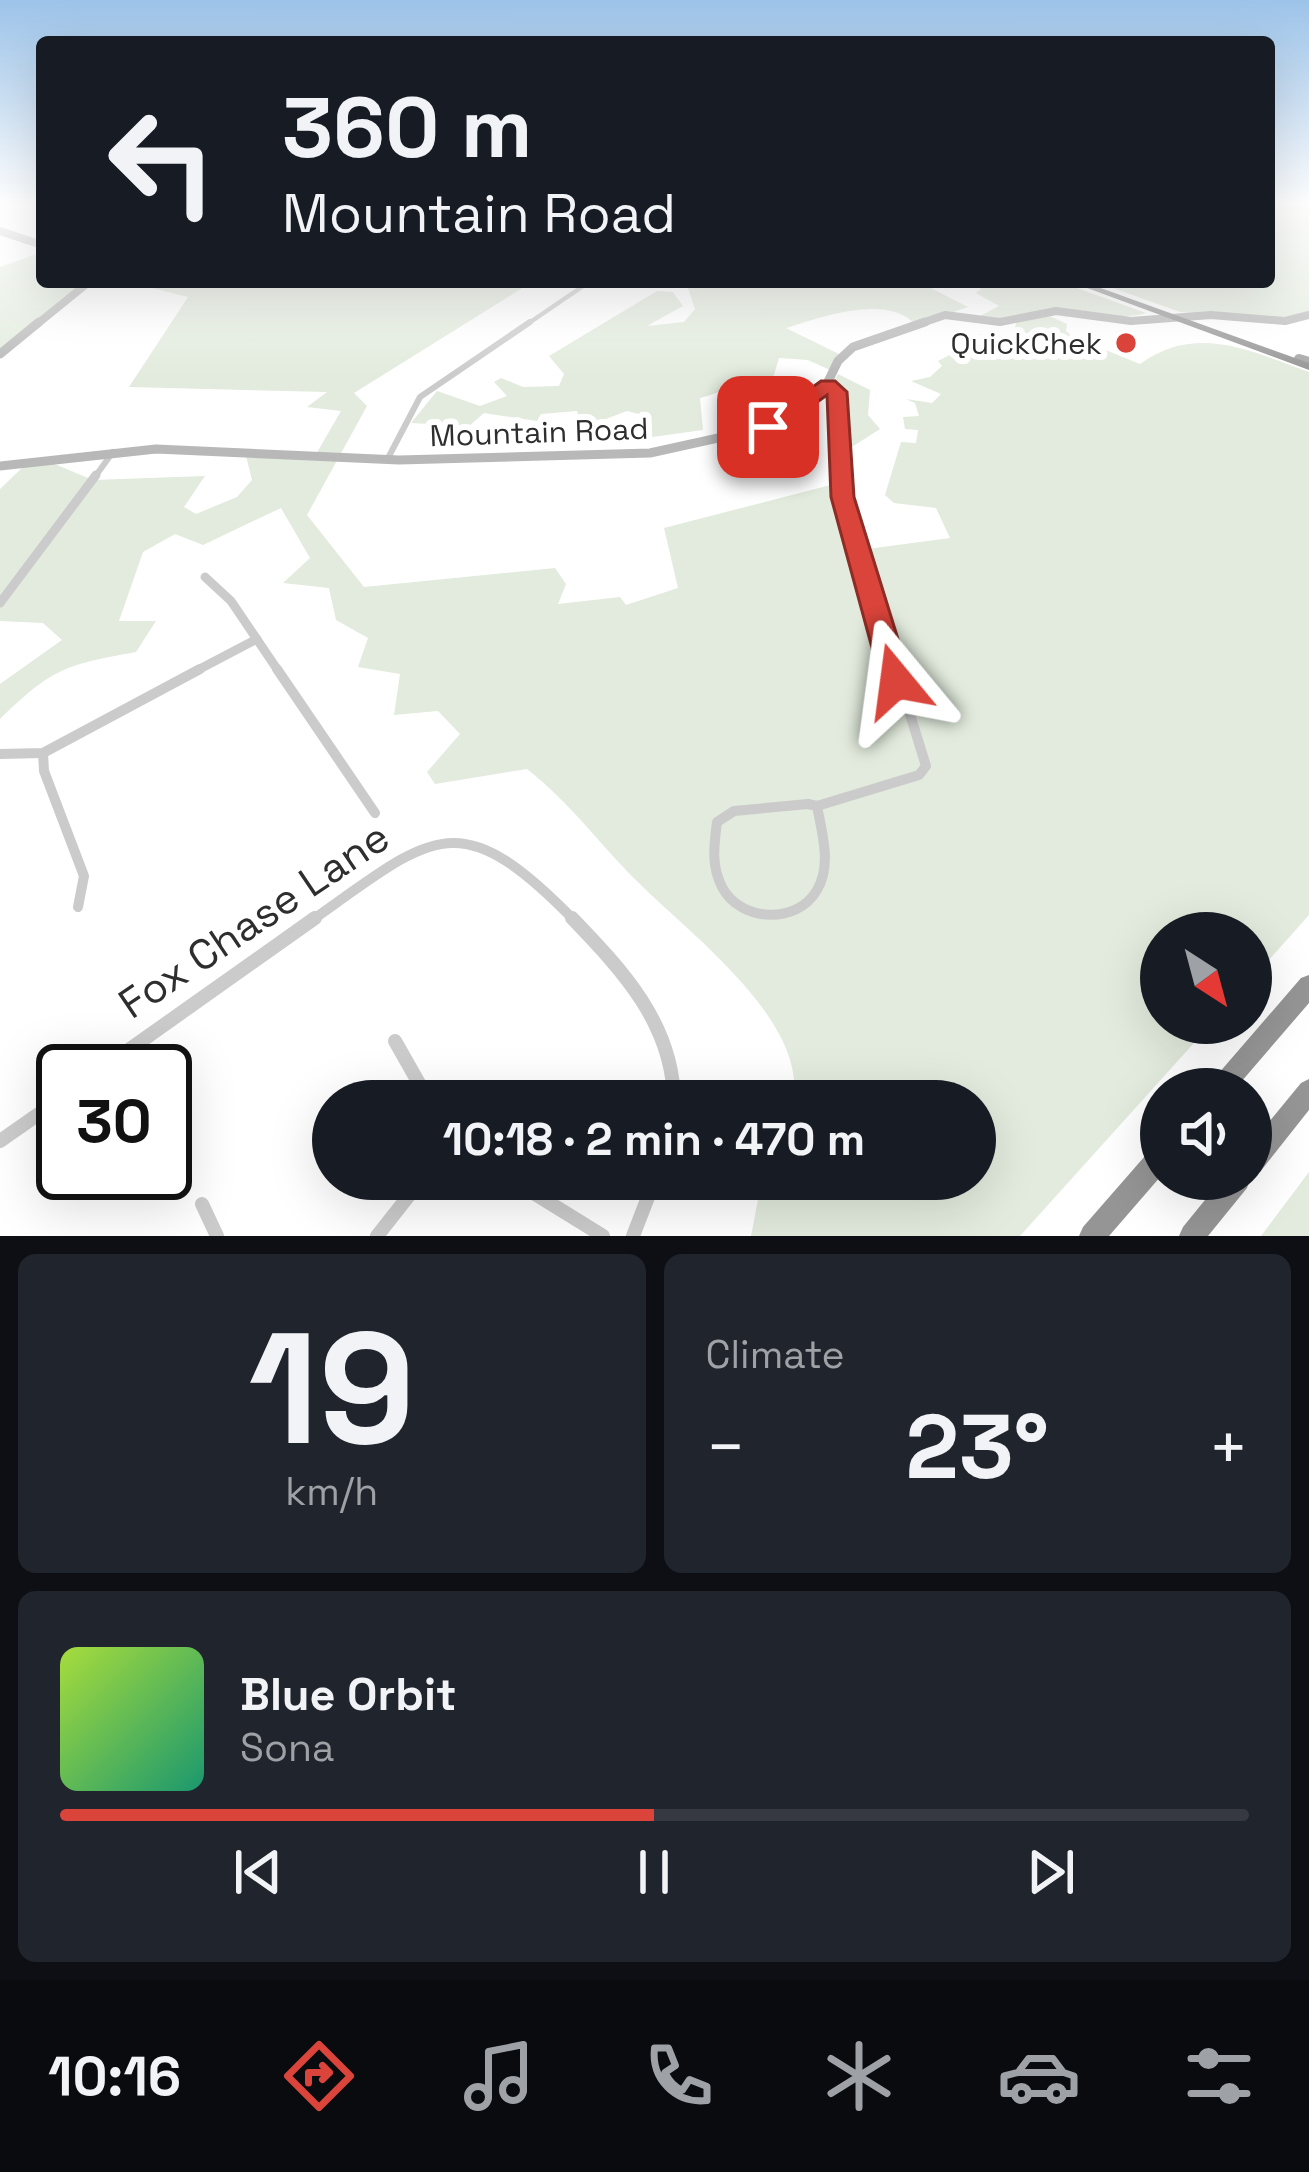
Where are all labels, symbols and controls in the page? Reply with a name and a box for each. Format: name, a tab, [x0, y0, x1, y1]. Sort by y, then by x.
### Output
text: 360 m	[282, 74, 533, 182]
icon: left	[84, 84, 240, 240]
text: Mountain Road	[282, 179, 676, 248]
place label: QuickChek	[951, 324, 1102, 363]
marker: QuickChek	[1113, 330, 1139, 356]
pin	[717, 376, 819, 478]
icon: arrive	[735, 394, 801, 460]
street label: Mountain Road	[429, 409, 649, 455]
position arrow	[833, 618, 959, 744]
street label: Fox Chase Lane	[109, 810, 399, 1030]
north arrow	[1140, 912, 1272, 1044]
map controls	[1140, 912, 1272, 1200]
speed limit sign: 30	[36, 1044, 192, 1200]
button: sound	[1140, 1068, 1272, 1200]
text: 10:18 · 2 min · 470 m	[443, 1111, 865, 1168]
text: 19	[248, 1289, 415, 1489]
text: Climate	[706, 1330, 845, 1379]
text: 23°	[905, 1389, 1049, 1504]
text: −	[706, 1405, 746, 1489]
text: +	[1208, 1405, 1249, 1489]
text: km/h	[285, 1467, 378, 1516]
text: Blue Orbit	[240, 1666, 456, 1723]
text: Sona	[240, 1723, 334, 1772]
icon: previous	[225, 1839, 291, 1905]
icon: pause	[621, 1839, 687, 1905]
icon: next	[1018, 1839, 1084, 1905]
icon: directions	[277, 2034, 361, 2118]
icon: music	[457, 2034, 541, 2118]
icon: phone	[637, 2034, 721, 2118]
icon: climate	[817, 2034, 901, 2118]
icon: car	[997, 2034, 1081, 2118]
icon: filters	[1177, 2034, 1261, 2118]
text: 10:16	[48, 2042, 181, 2111]

